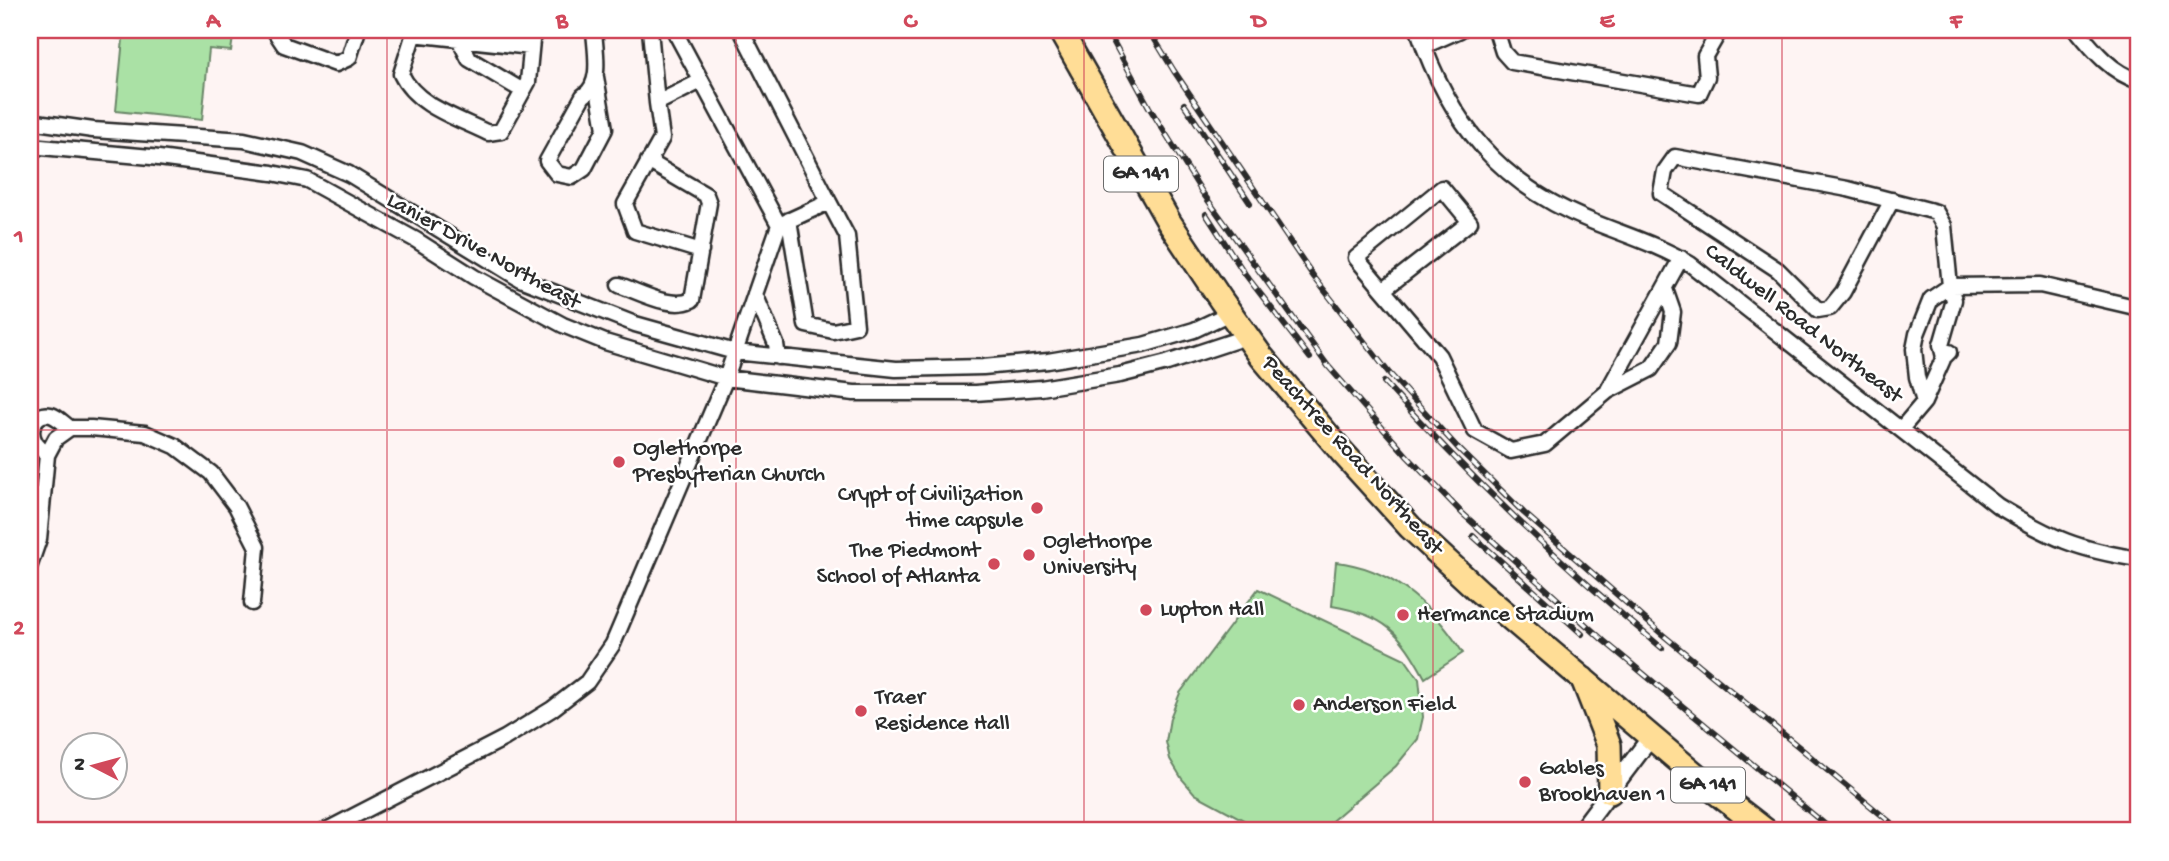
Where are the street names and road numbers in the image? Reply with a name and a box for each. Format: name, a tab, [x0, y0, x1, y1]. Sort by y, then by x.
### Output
road number: GA 141	[1104, 156, 1178, 192]
street label: Lanier Drive Northeast	[381, 187, 586, 317]
street label: Caldwell Road Northeast	[1699, 238, 1909, 411]
street label: Peachtree Road Northeast	[1255, 350, 1450, 563]
road number: GA 141	[1671, 768, 1745, 802]

